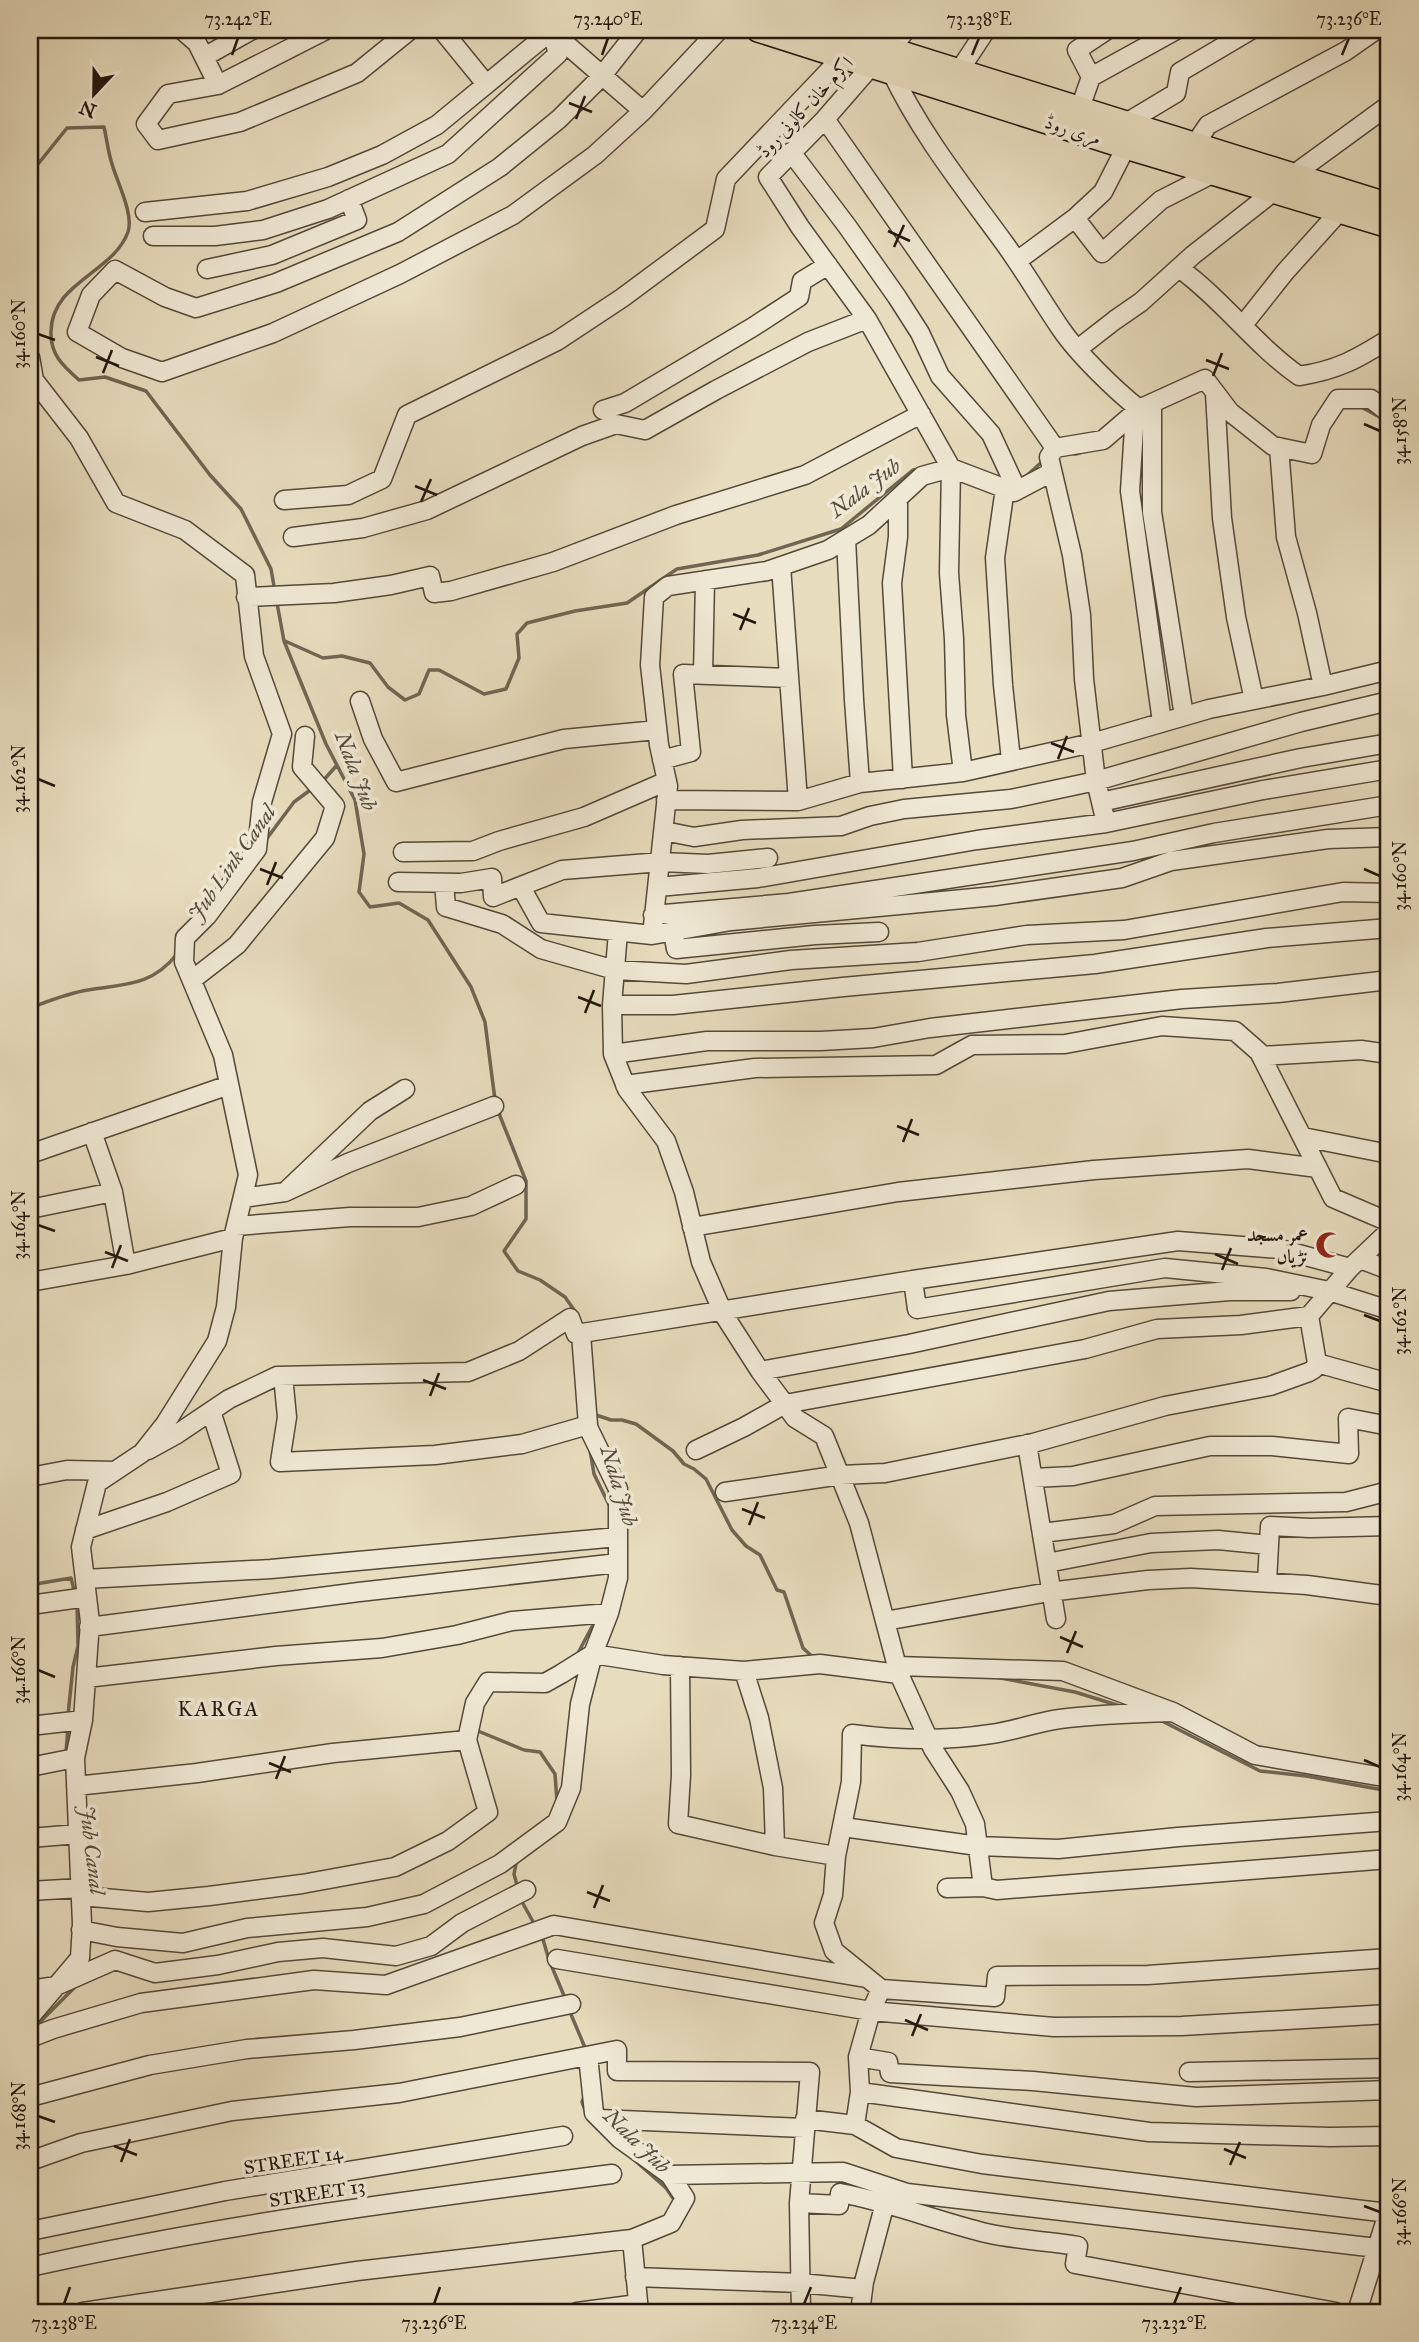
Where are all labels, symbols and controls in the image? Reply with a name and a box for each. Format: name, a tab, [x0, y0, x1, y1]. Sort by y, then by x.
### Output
text: 73.242°E	[204, 8, 272, 30]
text: 73.240°E	[573, 8, 643, 30]
text: 73.238°E	[946, 8, 1012, 30]
text: 73.236°E	[1316, 8, 1382, 30]
street label: اکرم خان کالونی روڈ	[752, 52, 861, 166]
north arrow	[60, 60, 130, 130]
text: N	[76, 96, 100, 123]
street label: مری روڈ	[1041, 110, 1104, 152]
text: 34.160°N	[8, 299, 30, 369]
text: 34.158°N	[1389, 397, 1411, 465]
water label: Nala Jub	[823, 452, 906, 524]
water label: Nala Jub	[329, 727, 383, 815]
text: 34.162°N	[8, 745, 30, 813]
water label: Jub Link Canal	[182, 798, 283, 927]
text: 34.160°N	[1389, 841, 1411, 911]
text: 34.164°N	[8, 1190, 30, 1260]
place label: عمر مسجد نڑیاں	[1247, 1223, 1308, 1268]
mosque icon: عمر مسجد نڑیاں	[1314, 1230, 1344, 1260]
text: 34.162°N	[1389, 1287, 1411, 1355]
water label: Nala Jub	[594, 1442, 644, 1530]
text: 34.166°N	[8, 1636, 30, 1704]
district label: KARGA	[178, 1696, 260, 1722]
text: 34.164°N	[1389, 1732, 1411, 1802]
water label: Jub Canal	[74, 1803, 111, 1898]
text: 34.168°N	[8, 2081, 30, 2151]
water label: Nala Jub	[598, 2102, 676, 2180]
street label: STREET 14	[242, 2141, 344, 2179]
street label: STREET 13	[267, 2174, 367, 2212]
text: 34.166°N	[1389, 2178, 1411, 2246]
text: 73.238°E	[31, 2312, 97, 2334]
text: 73.236°E	[401, 2312, 467, 2334]
text: 73.234°E	[771, 2312, 837, 2334]
text: 73.232°E	[1142, 2312, 1207, 2334]

